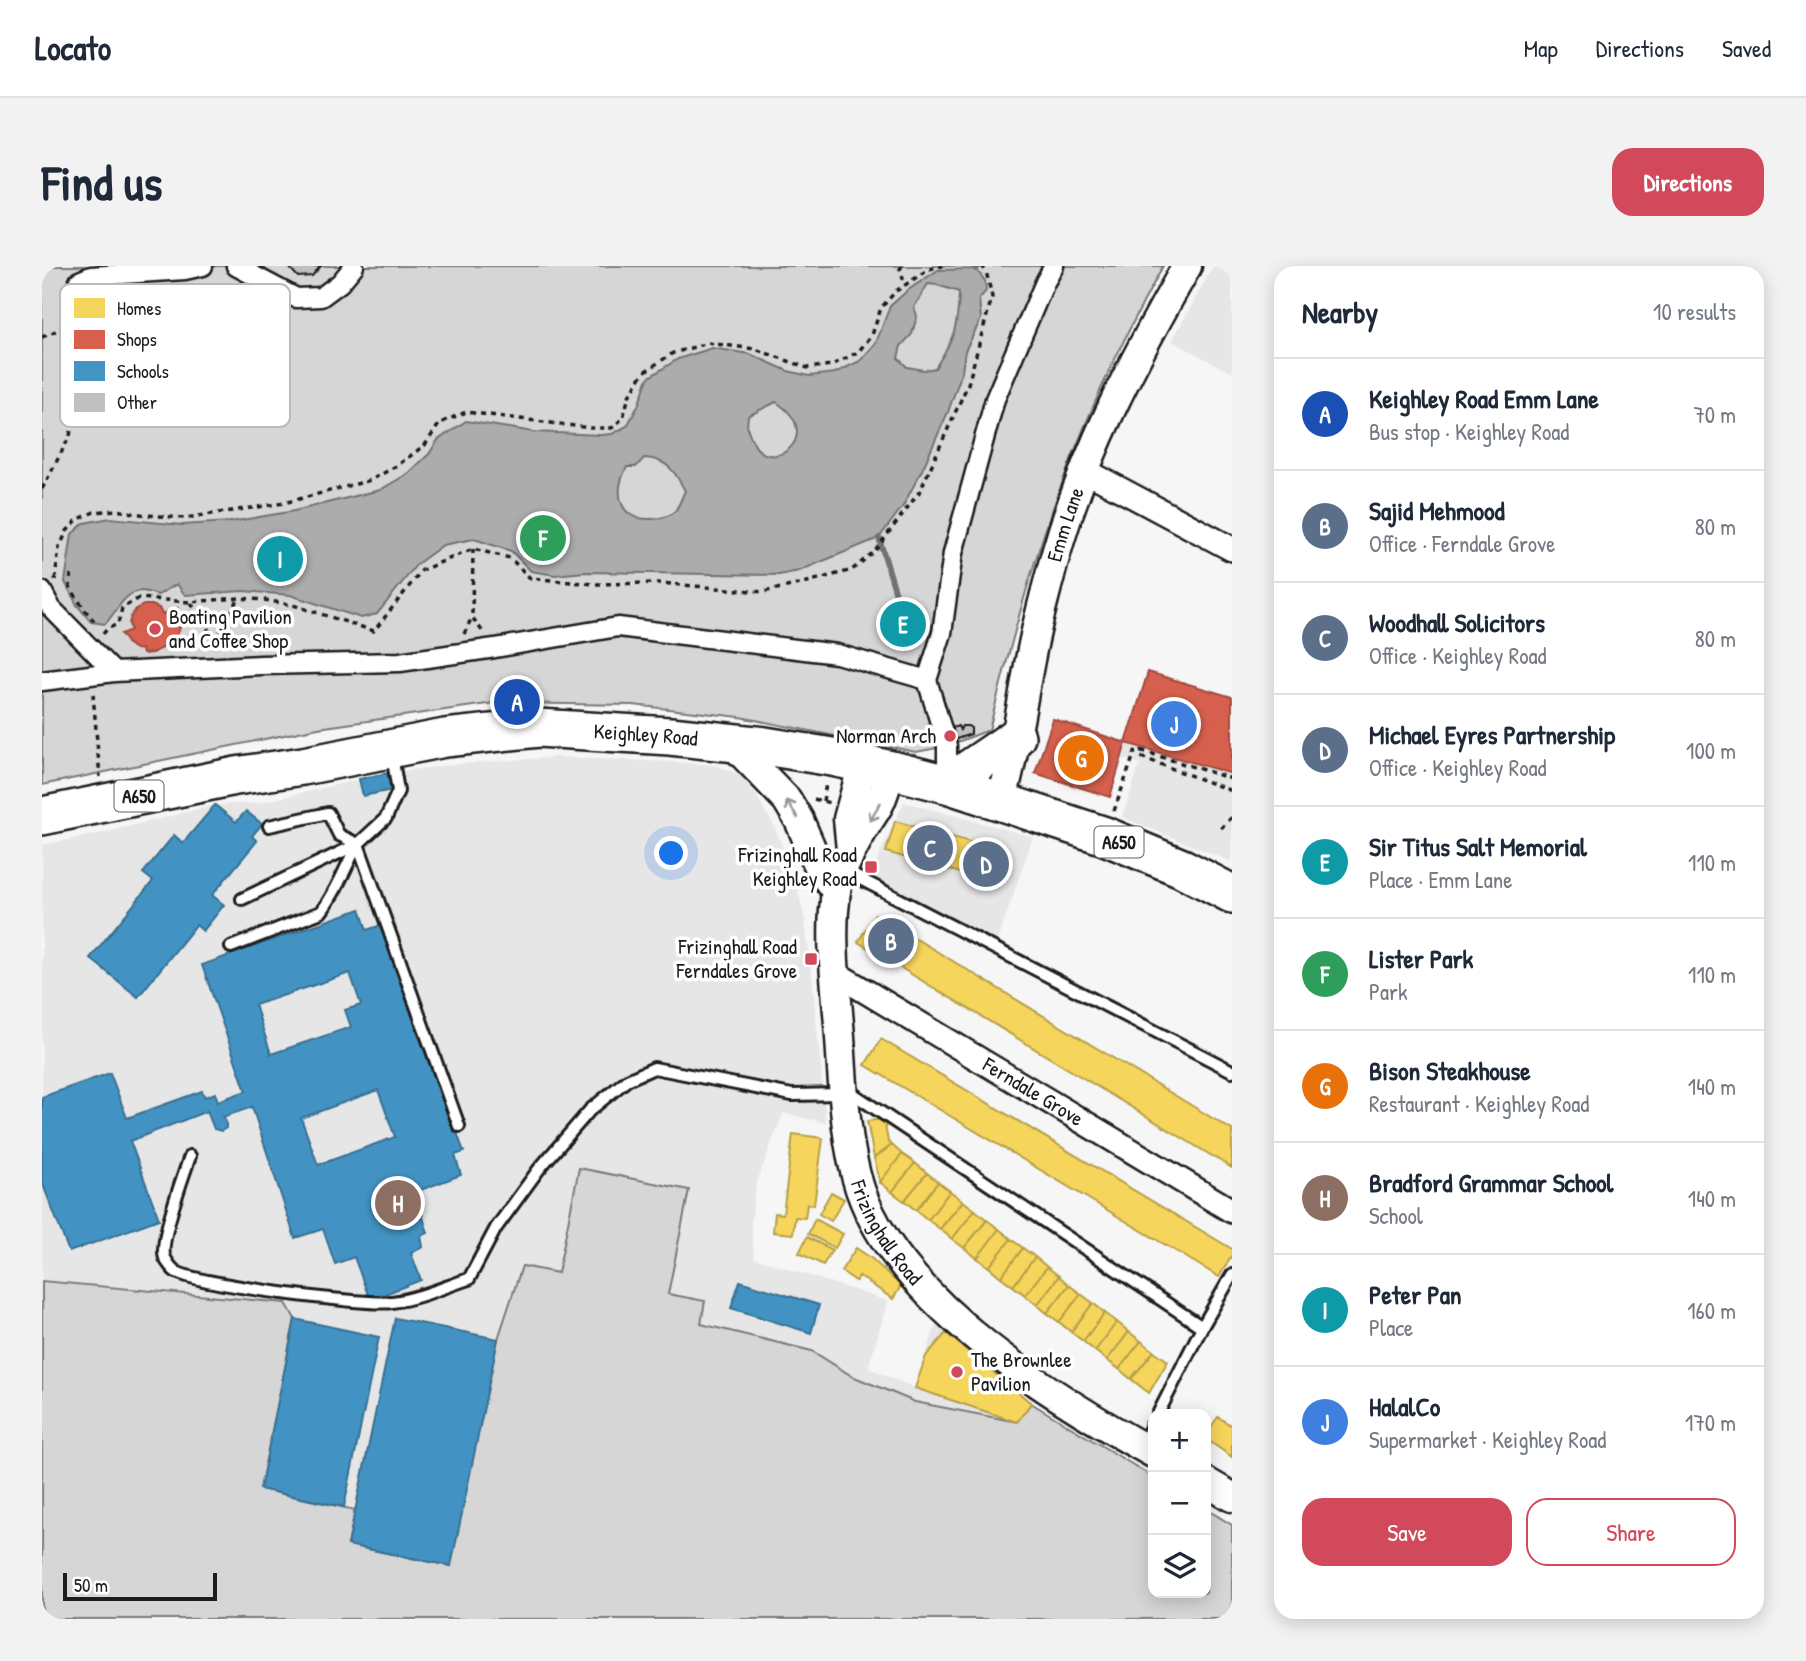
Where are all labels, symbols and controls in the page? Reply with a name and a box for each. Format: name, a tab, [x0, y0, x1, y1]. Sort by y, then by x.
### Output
text: Locato	[35, 26, 111, 70]
text: Map	[1524, 32, 1558, 64]
text: Directions	[1596, 32, 1684, 64]
text: Saved	[1722, 32, 1771, 64]
button: Directions	[1612, 148, 1764, 216]
text: Find us	[42, 149, 162, 215]
legend	[60, 284, 290, 427]
text: Nearby	[1302, 292, 1378, 332]
text: Homes	[117, 295, 161, 321]
text: 10 results	[1653, 296, 1736, 327]
text: Shops	[117, 326, 157, 352]
text: Schools	[117, 358, 169, 384]
text: Keighley Road Emm Lane	[1369, 381, 1599, 416]
text: Other	[117, 389, 158, 415]
text: A	[1319, 399, 1331, 430]
text: 70 m	[1693, 399, 1736, 430]
text: Bus stop · Keighley Road	[1369, 416, 1569, 447]
street label: Emm Lane	[1039, 483, 1091, 565]
text: Sajid Mehmood	[1369, 493, 1505, 528]
text: B	[1319, 511, 1331, 542]
text: 80 m	[1695, 511, 1736, 542]
pin: F	[520, 512, 566, 564]
text: Office · Ferndale Grove	[1369, 528, 1555, 559]
pin: I	[257, 533, 303, 585]
pin: E	[880, 598, 926, 650]
place label: Boating Pavilion and Coffee Shop	[169, 602, 292, 655]
text: Woodhall Solicitors	[1369, 605, 1545, 640]
marker: Boating Pavilion and Coffee Shop	[147, 621, 163, 637]
text: C	[1319, 623, 1331, 654]
text: 80 m	[1695, 623, 1736, 654]
text: Office · Keighley Road	[1369, 640, 1547, 671]
pin: A	[494, 676, 540, 728]
pin: J	[1151, 698, 1197, 750]
street label: Keighley Road	[593, 716, 699, 753]
text: Michael Eyres Partnership	[1369, 717, 1615, 752]
place label: Norman Arch	[836, 721, 936, 750]
marker: Norman Arch	[942, 728, 958, 744]
pin: G	[1058, 732, 1104, 784]
text: D	[1320, 735, 1330, 766]
text: 100 m	[1686, 735, 1736, 766]
text: Office · Keighley Road	[1369, 752, 1547, 783]
road number: A650	[114, 780, 164, 811]
one-way arrow	[785, 800, 799, 820]
one-way arrow	[867, 801, 881, 821]
pin: C	[907, 822, 953, 874]
road number: A650	[1094, 827, 1144, 858]
text: Sir Titus Salt Memorial	[1369, 829, 1587, 864]
your location	[654, 836, 688, 870]
pin: D	[963, 838, 1009, 890]
place label: Frizinghall Road Keighley Road	[737, 840, 857, 893]
text: E	[1320, 847, 1330, 878]
text: 110 m	[1688, 847, 1736, 878]
marker: Frizinghall Road Keighley Road	[863, 859, 879, 875]
text: Place · Emm Lane	[1369, 864, 1512, 895]
pin: B	[868, 915, 914, 967]
place label: Frizinghall Road Ferndales Grove	[676, 932, 797, 985]
text: Lister Park	[1369, 941, 1473, 976]
marker: Frizinghall Road Ferndales Grove	[803, 951, 819, 967]
text: F	[1321, 959, 1329, 990]
text: 110 m	[1688, 959, 1736, 990]
text: Park	[1369, 976, 1407, 1007]
street label: Ferndale Grove	[977, 1049, 1089, 1133]
text: Bison Steakhouse	[1369, 1053, 1531, 1088]
text: G	[1319, 1071, 1331, 1102]
text: 140 m	[1688, 1071, 1736, 1102]
text: Restaurant · Keighley Road	[1369, 1088, 1589, 1119]
text: Bradford Grammar School	[1369, 1165, 1614, 1200]
street label: Frizinghall Road	[844, 1176, 929, 1291]
pin: H	[375, 1177, 421, 1229]
text: H	[1320, 1183, 1330, 1214]
text: 140 m	[1688, 1183, 1736, 1214]
text: School	[1369, 1200, 1423, 1231]
text: Peter Pan	[1369, 1277, 1462, 1312]
text: I	[1322, 1295, 1328, 1326]
text: 160 m	[1687, 1295, 1736, 1326]
text: Place	[1369, 1312, 1413, 1343]
place label: The Brownlee Pavilion	[971, 1345, 1072, 1398]
marker: The Brownlee Pavilion	[949, 1364, 965, 1380]
text: HalalCo	[1369, 1389, 1440, 1424]
text: J	[1321, 1407, 1329, 1438]
text: 170 m	[1685, 1407, 1736, 1438]
map controls	[1148, 1409, 1211, 1598]
button: +	[1148, 1409, 1211, 1472]
text: Supermarket · Keighley Road	[1369, 1424, 1606, 1455]
button: −	[1148, 1472, 1211, 1535]
button: Save	[1302, 1498, 1512, 1566]
button: Share	[1526, 1498, 1736, 1566]
button: layers	[1148, 1535, 1211, 1598]
scale bar	[63, 1570, 217, 1602]
text: 50 m	[74, 1572, 108, 1598]

